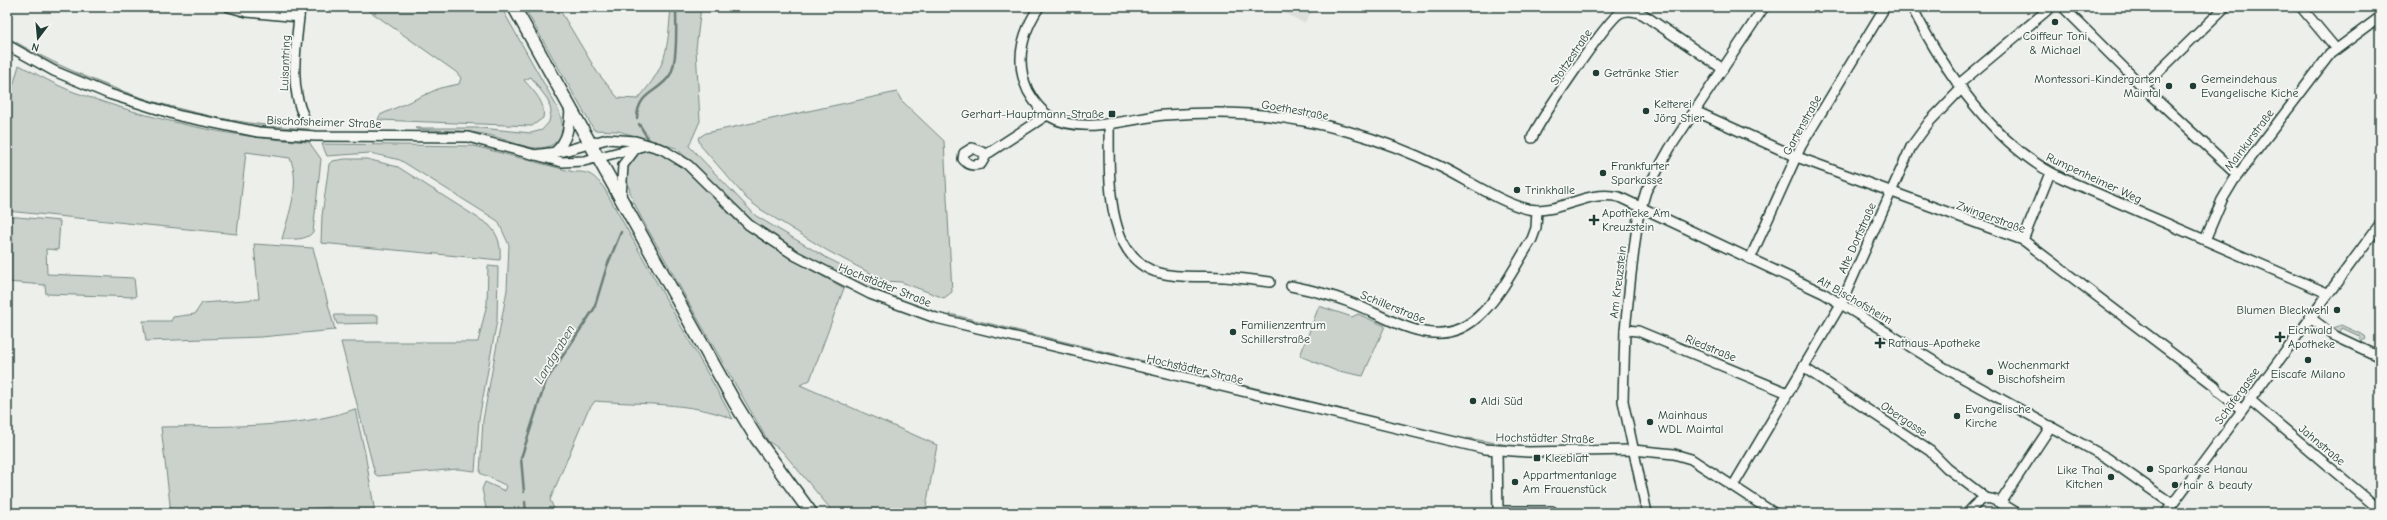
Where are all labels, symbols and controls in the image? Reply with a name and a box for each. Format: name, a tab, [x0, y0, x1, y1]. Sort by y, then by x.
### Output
marker: Coiffeur Toni & Michael	[2050, 17, 2060, 27]
north arrow	[18, 18, 58, 58]
street label: Stoltzestraße	[1547, 26, 1595, 88]
place label: Coiffeur Toni & Michael	[2023, 29, 2087, 57]
street label: Luisantring	[277, 35, 293, 91]
text: N	[30, 40, 41, 54]
place label: Getränke Stier	[1604, 66, 1679, 80]
marker: Getränke Stier	[1591, 68, 1601, 78]
place label: Montessori-Kindergarten Maintal	[2034, 72, 2161, 100]
place label: Gemeindehaus Evangelische Kiche	[2201, 72, 2298, 100]
marker: Montessori-Kindergarten Maintal	[2164, 81, 2174, 91]
marker: Gemeindehaus Evangelische Kiche	[2188, 81, 2198, 91]
street label: Gartenstraße	[1780, 92, 1824, 158]
street label: Goethestraße	[1260, 97, 1330, 123]
place label: Kelterei Jörg Stier	[1654, 97, 1704, 125]
marker: Kelterei Jörg Stier	[1641, 106, 1651, 116]
street label: Mainkurstraße	[2221, 106, 2277, 174]
place label: Gerhart-Hauptmann-Straße	[961, 107, 1104, 121]
marker: Gerhart-Hauptmann-Straße	[1107, 109, 1117, 119]
street label: Bischofsheimer Straße	[266, 113, 382, 131]
street label: Rumpenheimer Weg	[2044, 150, 2144, 206]
place label: Frankfurter Sparkasse	[1611, 159, 1669, 187]
marker: Frankfurter Sparkasse	[1598, 168, 1608, 178]
place label: Trinkhalle	[1525, 183, 1575, 197]
marker: Trinkhalle	[1512, 185, 1522, 195]
street label: Zwingerstraße	[1955, 198, 2027, 236]
street label: Alte Dorfstraße	[1835, 200, 1879, 276]
place label: Apotheke Am Kreuzstein	[1602, 206, 1670, 234]
marker: Apotheke Am Kreuzstein	[1589, 215, 1599, 225]
street label: Am Kreuzstein	[1607, 245, 1629, 319]
street label: Hochstädter Straße	[837, 260, 933, 310]
street label: Alt Bischofsheim	[1815, 273, 1895, 327]
street label: Schillerstraße	[1358, 288, 1428, 326]
place label: Blumen Bleckwehl	[2237, 303, 2329, 317]
marker: Blumen Bleckwehl	[2332, 305, 2342, 315]
place label: Familienzentrum Schillerstraße	[1241, 318, 1326, 346]
water label: Landgraben	[531, 322, 578, 386]
place label: Eichwald Apotheke	[2288, 323, 2335, 351]
marker: Familienzentrum Schillerstraße	[1228, 327, 1238, 337]
street label: Riedstraße	[1683, 331, 1739, 365]
marker: Eichwald Apotheke	[2275, 332, 2285, 342]
place label: Rathaus-Apotheke	[1888, 336, 1980, 350]
marker: Rathaus-Apotheke	[1875, 338, 1885, 348]
street label: Hochstädter Straße	[1145, 351, 1245, 387]
marker: Eiscafe Milano	[2303, 355, 2313, 365]
place label: Wochenmarkt Bischofsheim	[1998, 358, 2070, 386]
street label: Schäfergasse	[2212, 365, 2262, 427]
marker: Wochenmarkt Bischofsheim	[1985, 367, 1995, 377]
place label: Eiscafe Milano	[2271, 367, 2345, 381]
place label: Aldi Süd	[1481, 394, 1523, 408]
marker: Aldi Süd	[1468, 396, 1478, 406]
street label: Obergasse	[1878, 398, 1930, 440]
place label: Evangelische Kirche	[1965, 402, 2031, 430]
place label: Mainhaus WDL Maintal	[1658, 408, 1723, 436]
marker: Evangelische Kirche	[1952, 411, 1962, 421]
marker: Mainhaus WDL Maintal	[1645, 417, 1655, 427]
street label: Jahnstraße	[2296, 422, 2348, 468]
street label: Hochstädter Straße	[1495, 430, 1595, 446]
place label: Kleeblatt	[1545, 451, 1589, 465]
marker: Kleeblatt	[1532, 453, 1542, 463]
place label: Sparkasse Hanau	[2158, 462, 2248, 476]
place label: Like Thai Kitchen	[2057, 463, 2103, 491]
marker: Sparkasse Hanau	[2145, 464, 2155, 474]
place label: Appartmentanlage Am Frauenstück	[1523, 468, 1617, 496]
marker: Like Thai Kitchen	[2106, 472, 2116, 482]
marker: Appartmentanlage Am Frauenstück	[1510, 477, 1520, 487]
place label: hair & beauty	[2183, 478, 2253, 492]
marker: hair & beauty	[2170, 480, 2180, 490]

